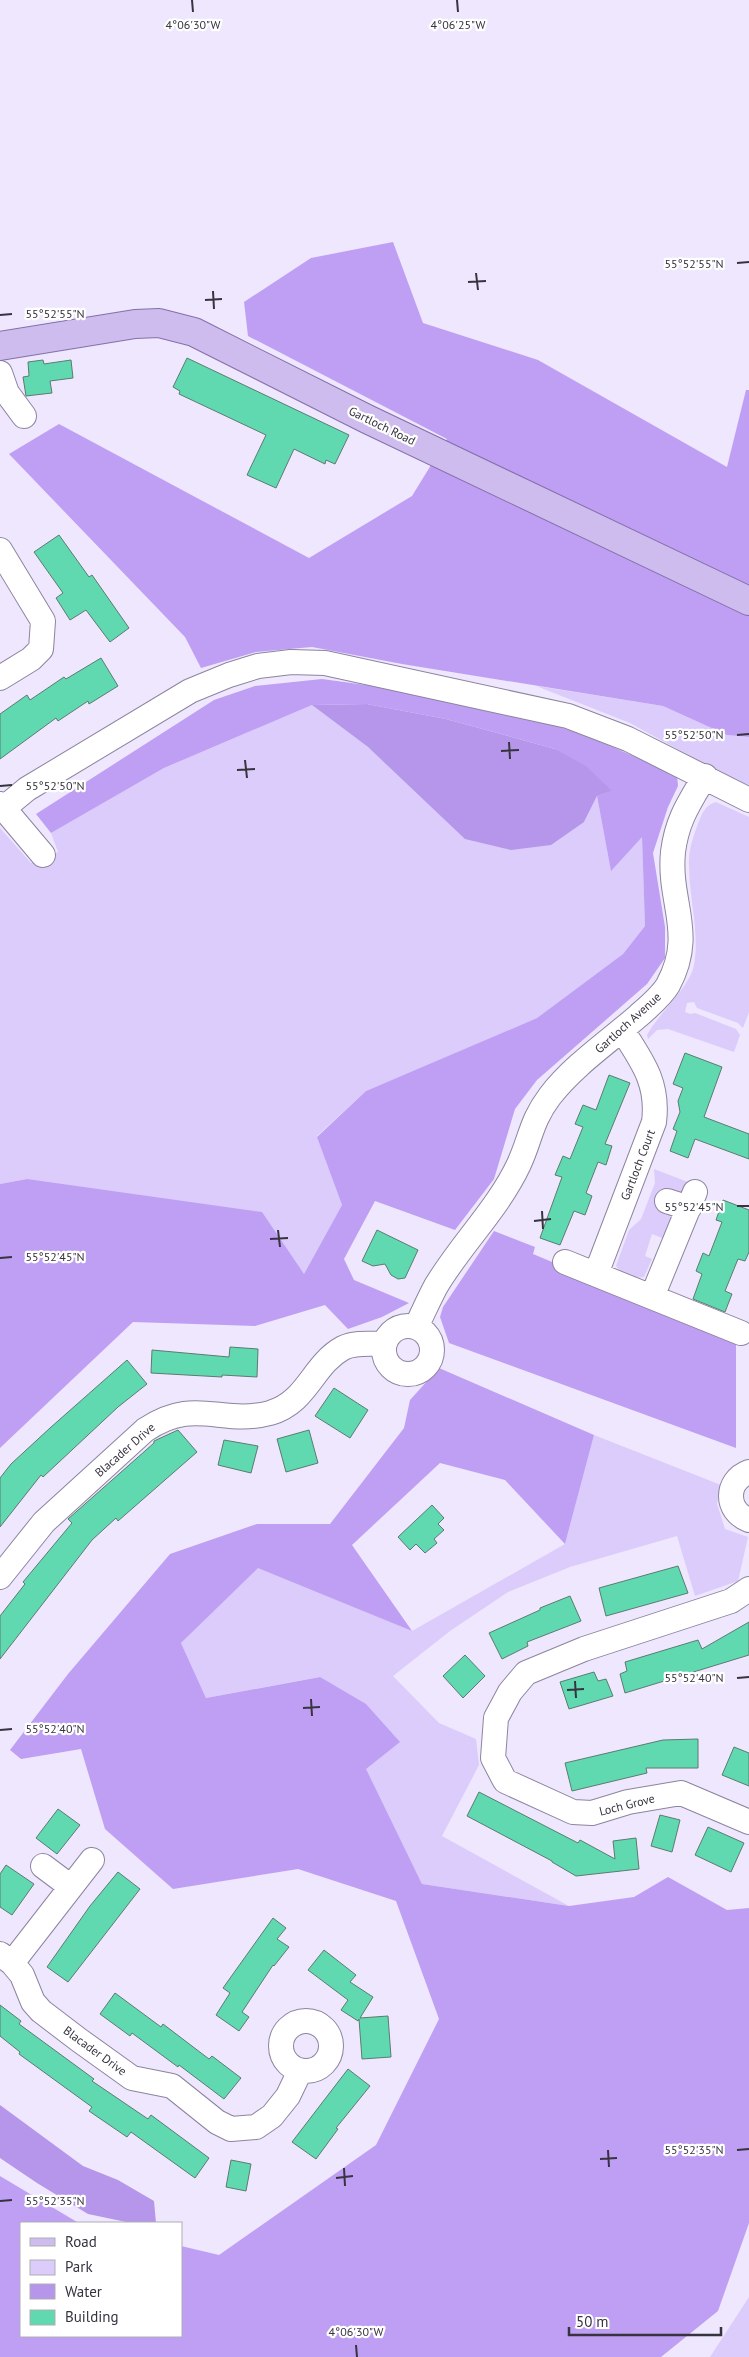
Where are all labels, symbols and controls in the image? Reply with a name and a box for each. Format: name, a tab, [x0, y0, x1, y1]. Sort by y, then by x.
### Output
text: 4°06'30"W	[166, 17, 220, 32]
text: 4°06'25"W	[431, 17, 485, 32]
text: 55°52'55"N	[664, 256, 724, 271]
text: 55°52'55"N	[25, 306, 85, 321]
street label: Gartloch Road	[346, 403, 418, 448]
text: 55°52'50"N	[664, 727, 724, 742]
text: 55°52'50"N	[25, 778, 85, 793]
street label: Gartloch Avenue	[591, 989, 664, 1056]
street label: Gartloch Court	[617, 1127, 658, 1202]
text: 55°52'45"N	[664, 1199, 724, 1214]
text: 55°52'45"N	[25, 1249, 85, 1264]
street label: Blacader Drive	[92, 1420, 158, 1480]
text: 55°52'40"N	[664, 1670, 724, 1685]
text: 55°52'40"N	[25, 1721, 85, 1736]
street label: Loch Grove	[598, 1790, 656, 1819]
street label: Blacader Drive	[61, 2023, 130, 2079]
text: 55°52'35"N	[664, 2142, 724, 2157]
text: 55°52'35"N	[25, 2193, 85, 2208]
legend	[20, 2222, 182, 2337]
text: Road	[65, 2232, 97, 2251]
text: Park	[65, 2257, 93, 2276]
text: Water	[65, 2282, 102, 2301]
scale bar	[569, 2304, 722, 2336]
text: Building	[65, 2307, 119, 2326]
text: 50 m	[576, 2312, 609, 2331]
text: 4°06'30"W	[329, 2324, 383, 2339]

